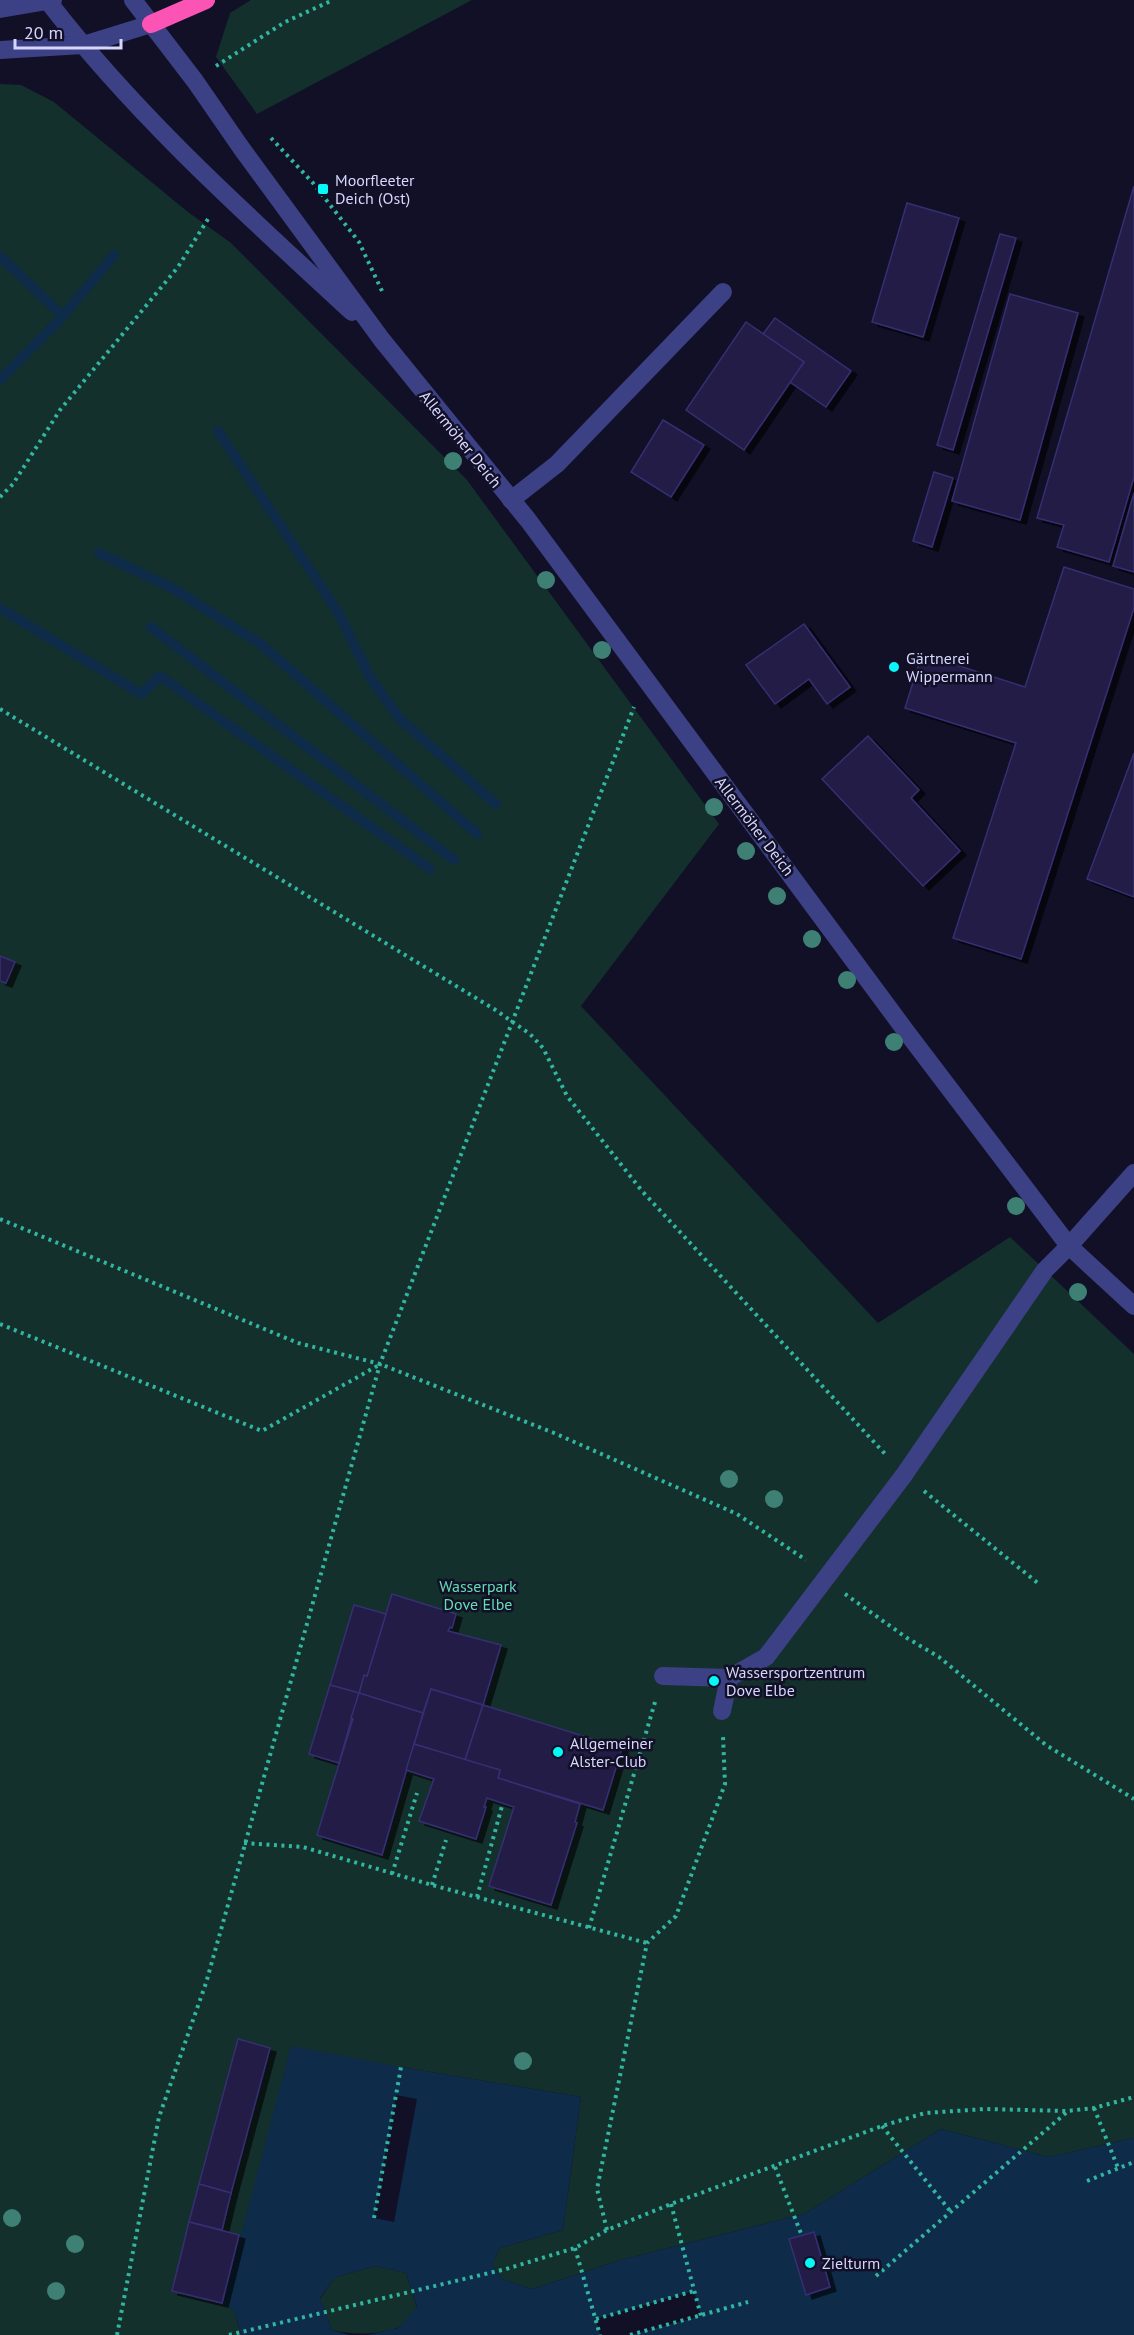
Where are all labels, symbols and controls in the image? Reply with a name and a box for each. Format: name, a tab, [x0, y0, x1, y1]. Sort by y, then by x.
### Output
scale bar	[15, 12, 122, 50]
text: 20 m	[24, 21, 63, 44]
place label: Moorfleeter Deich (Ost)	[335, 170, 415, 208]
marker: Moorfleeter Deich (Ost)	[316, 182, 330, 196]
street label: Allermöher Deich	[416, 386, 506, 492]
place label: Gärtnerei Wippermann	[906, 648, 993, 686]
marker: Gärtnerei Wippermann	[887, 660, 901, 674]
street label: Allermöher Deich	[711, 772, 799, 880]
park label: Wasserpark Dove Elbe	[439, 1576, 517, 1614]
place label: Wassersportzentrum Dove Elbe	[726, 1662, 865, 1700]
marker: Wassersportzentrum Dove Elbe	[707, 1674, 721, 1688]
place label: Allgemeiner Alster-Club	[570, 1733, 654, 1771]
marker: Allgemeiner Alster-Club	[551, 1745, 565, 1759]
place label: Zielturm	[822, 2253, 880, 2273]
marker: Zielturm	[803, 2256, 817, 2270]

